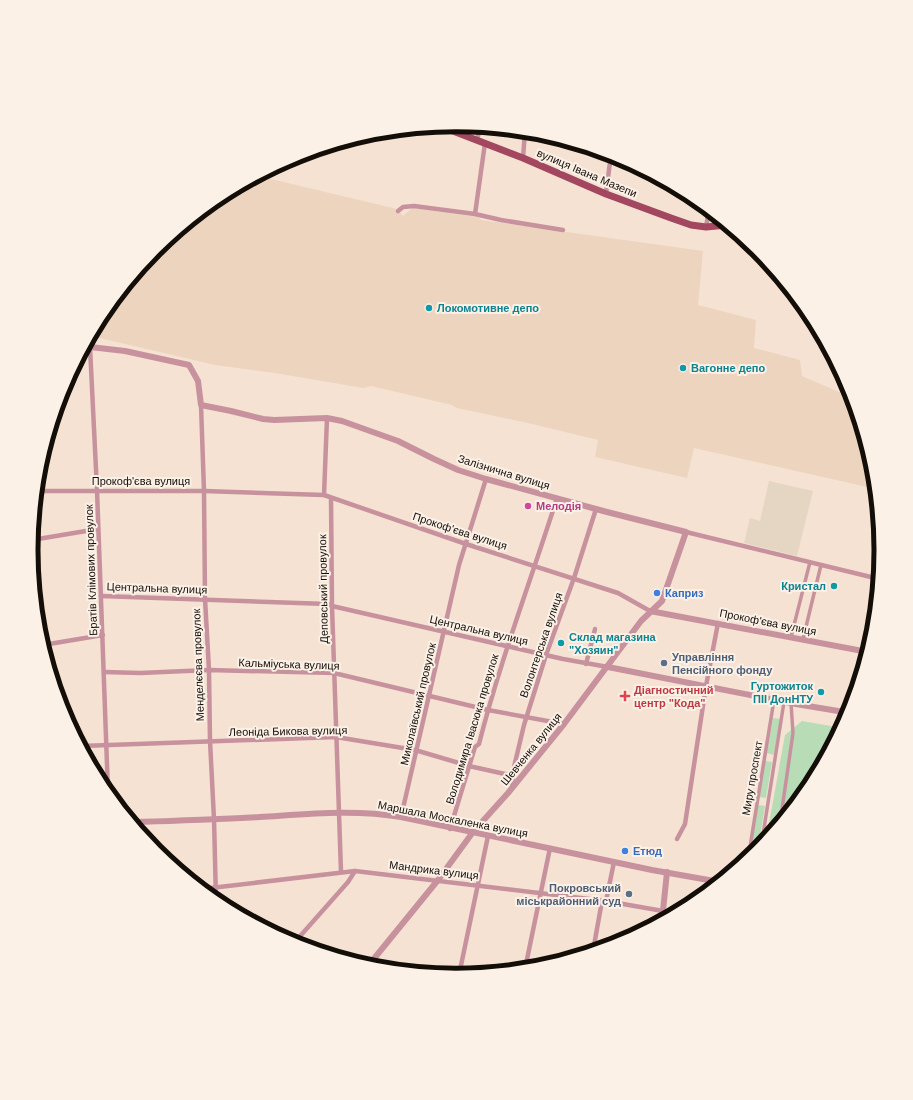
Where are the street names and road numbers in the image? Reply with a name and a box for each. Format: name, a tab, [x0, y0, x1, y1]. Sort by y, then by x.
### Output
street label: вулиця Івана Мазепи	[535, 147, 639, 199]
street label: Залізнична вулиця	[457, 452, 551, 492]
street label: Прокоф'єва вулиця	[92, 475, 190, 487]
street label: Братів Клімових провулок	[83, 504, 99, 636]
street label: Прокоф'єва вулиця	[411, 510, 509, 552]
street label: Деповський провулок	[316, 534, 330, 644]
street label: Центральна вулиця	[106, 580, 208, 596]
street label: Волонтерська вулиця	[517, 591, 565, 699]
street label: Прокоф'єва вулиця	[718, 607, 818, 637]
street label: Менделєєва провулок	[190, 608, 206, 722]
street label: Центральна вулиця	[429, 613, 529, 647]
street label: Миколаївський провулок	[398, 641, 438, 766]
street label: Володимира Івасюка провулок	[443, 652, 501, 806]
street label: Кальміуська вулиця	[238, 656, 340, 672]
street label: Шевченка вулиця	[498, 710, 564, 788]
street label: Леоніда Бикова вулиця	[229, 724, 347, 738]
street label: Миру проспект	[740, 740, 764, 816]
street label: Маршала Москаленка вулиця	[377, 799, 529, 839]
street label: Мандрика вулиця	[389, 859, 479, 881]

